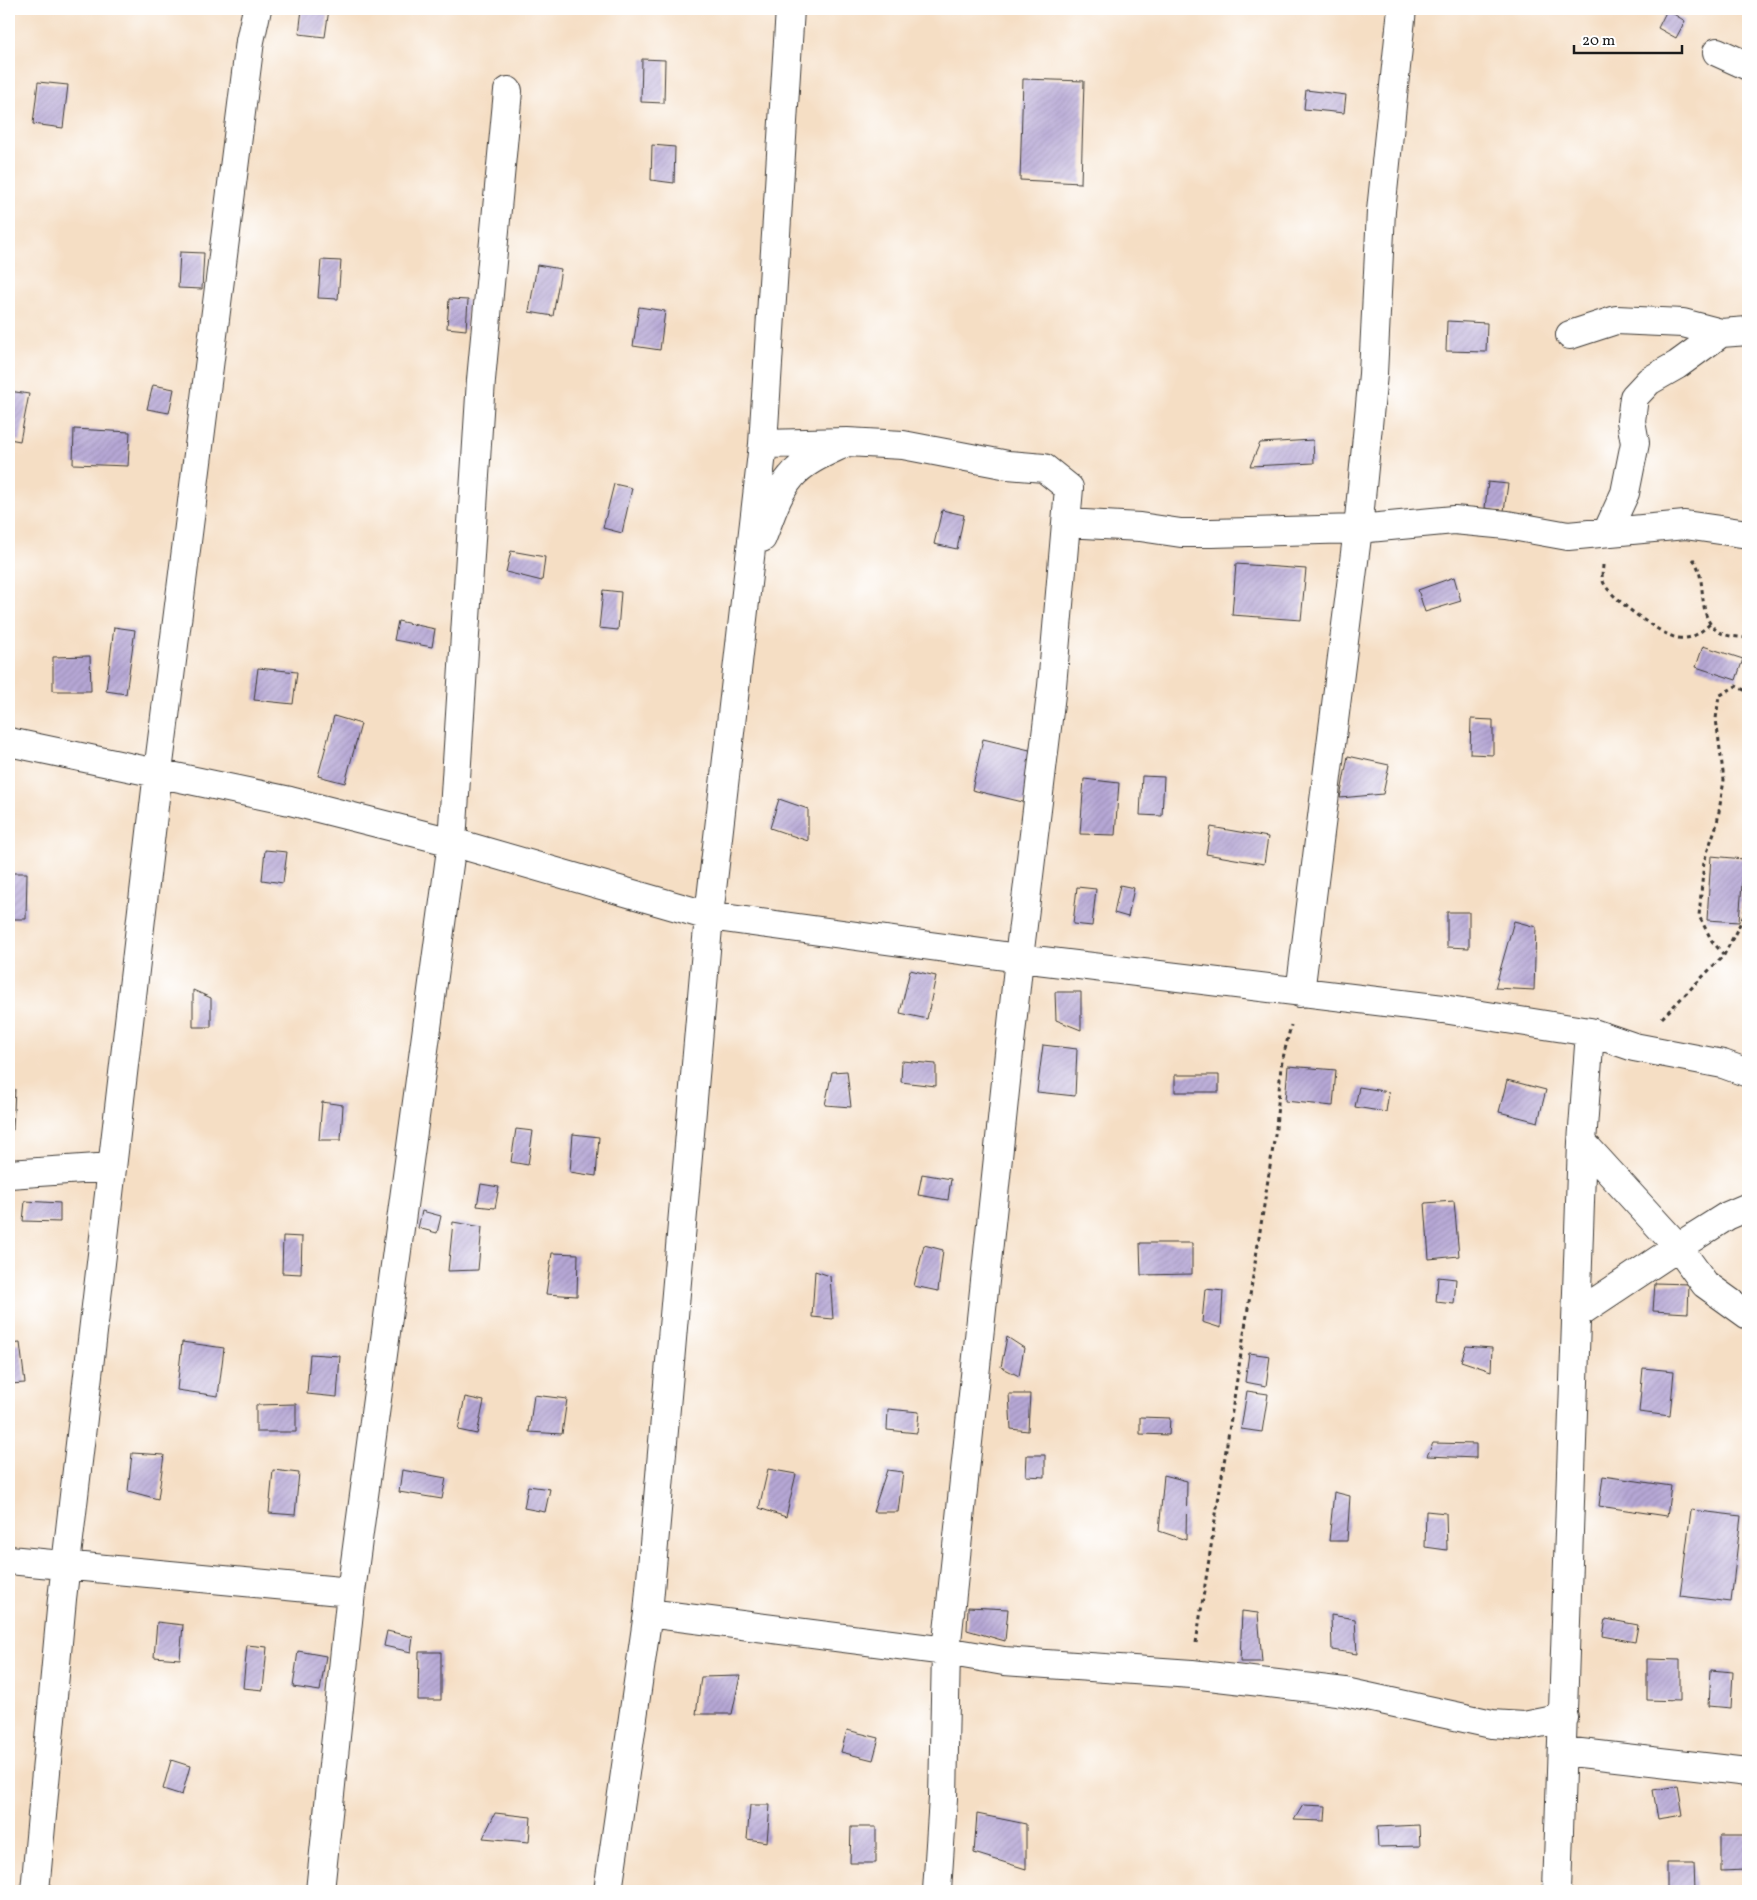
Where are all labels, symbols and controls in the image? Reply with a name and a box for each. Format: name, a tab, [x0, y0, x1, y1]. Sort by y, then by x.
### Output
scale bar	[1574, 22, 1682, 54]
text: 20 m	[1582, 31, 1615, 52]

